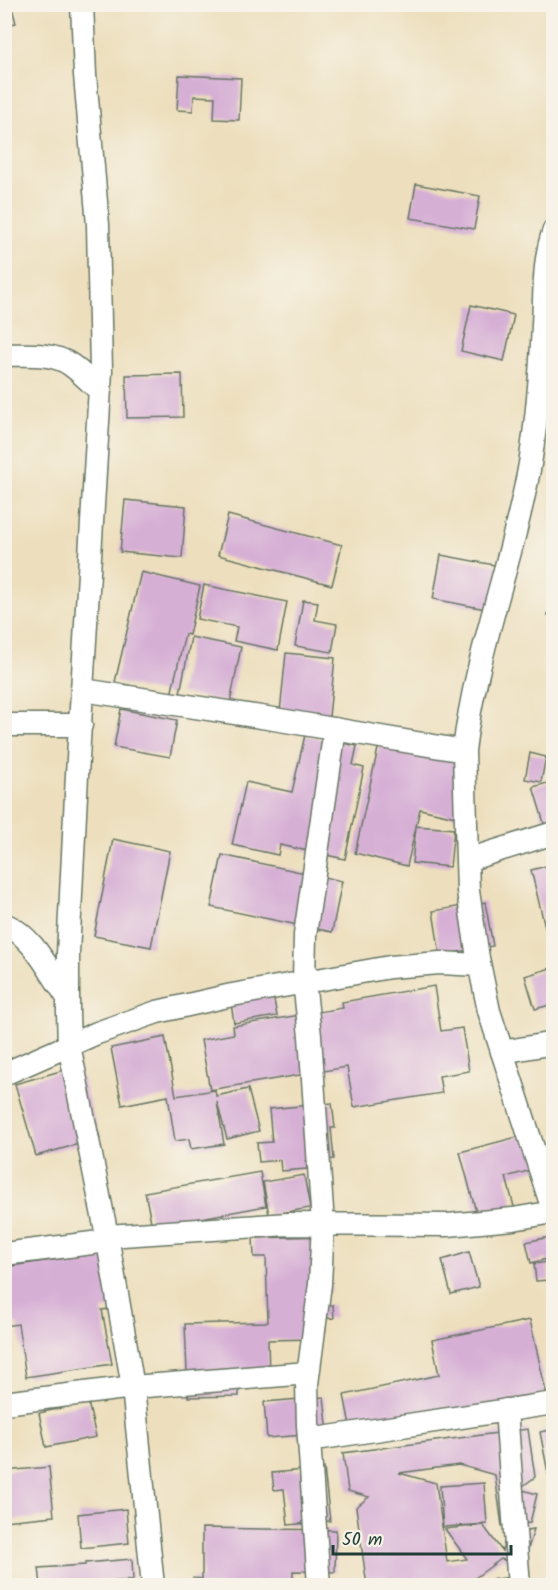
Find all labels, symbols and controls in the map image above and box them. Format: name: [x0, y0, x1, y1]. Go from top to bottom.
scale bar: [333, 1518, 512, 1556]
text: 50 m: [342, 1526, 382, 1555]

